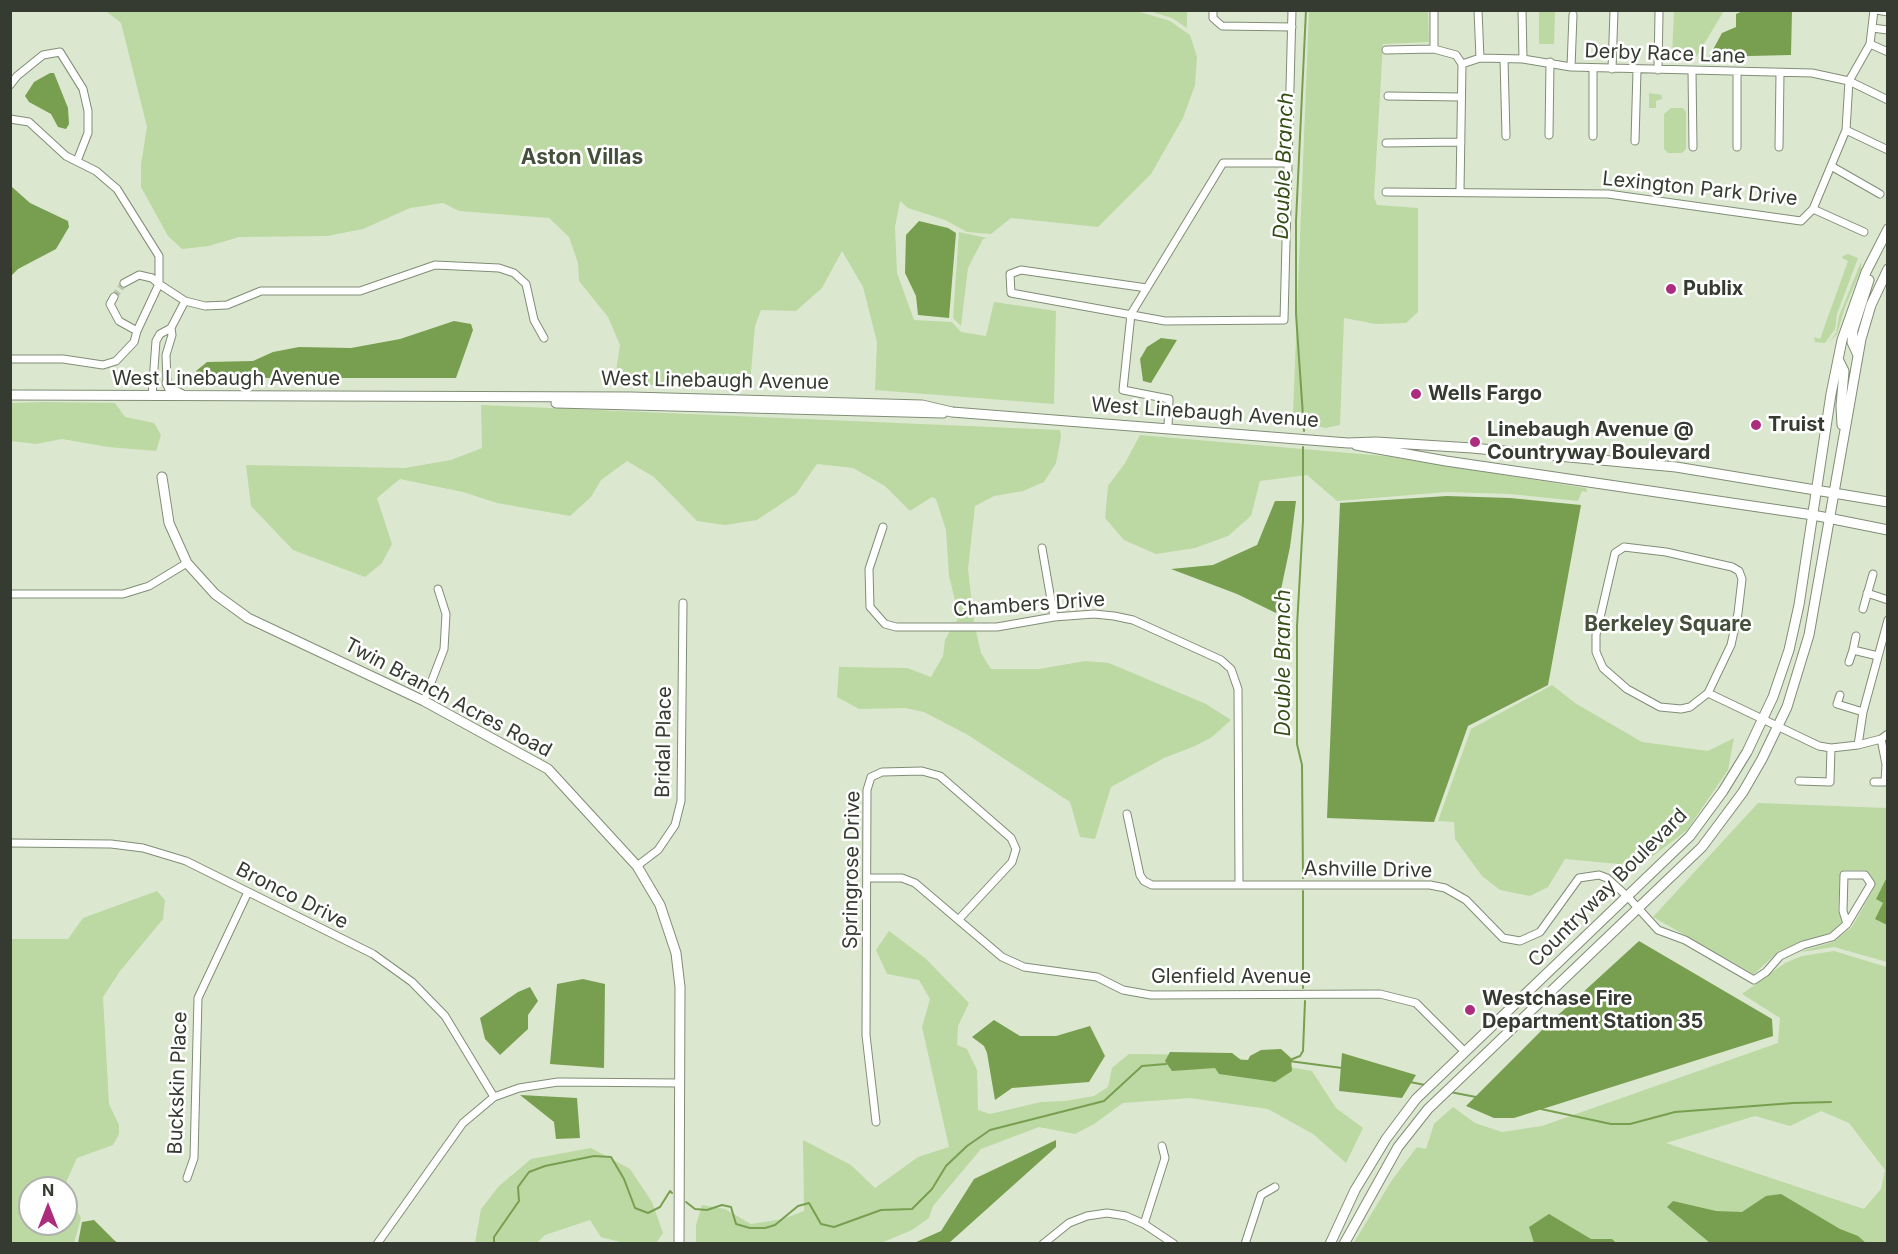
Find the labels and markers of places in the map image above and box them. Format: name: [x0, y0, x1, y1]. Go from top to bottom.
place label: Publix: [1683, 277, 1743, 301]
marker: Publix: [1664, 282, 1678, 296]
place label: Wells Fargo: [1428, 382, 1542, 406]
marker: Wells Fargo: [1409, 387, 1423, 401]
place label: Truist: [1768, 413, 1825, 437]
place label: Linebaugh Avenue @ Countryway Boulevard: [1487, 418, 1710, 465]
marker: Truist: [1749, 418, 1763, 432]
marker: Linebaugh Avenue @ Countryway Boulevard: [1468, 435, 1482, 449]
place label: Westchase Fire Department Station 35: [1482, 987, 1703, 1034]
marker: Westchase Fire Department Station 35: [1463, 1003, 1477, 1017]

